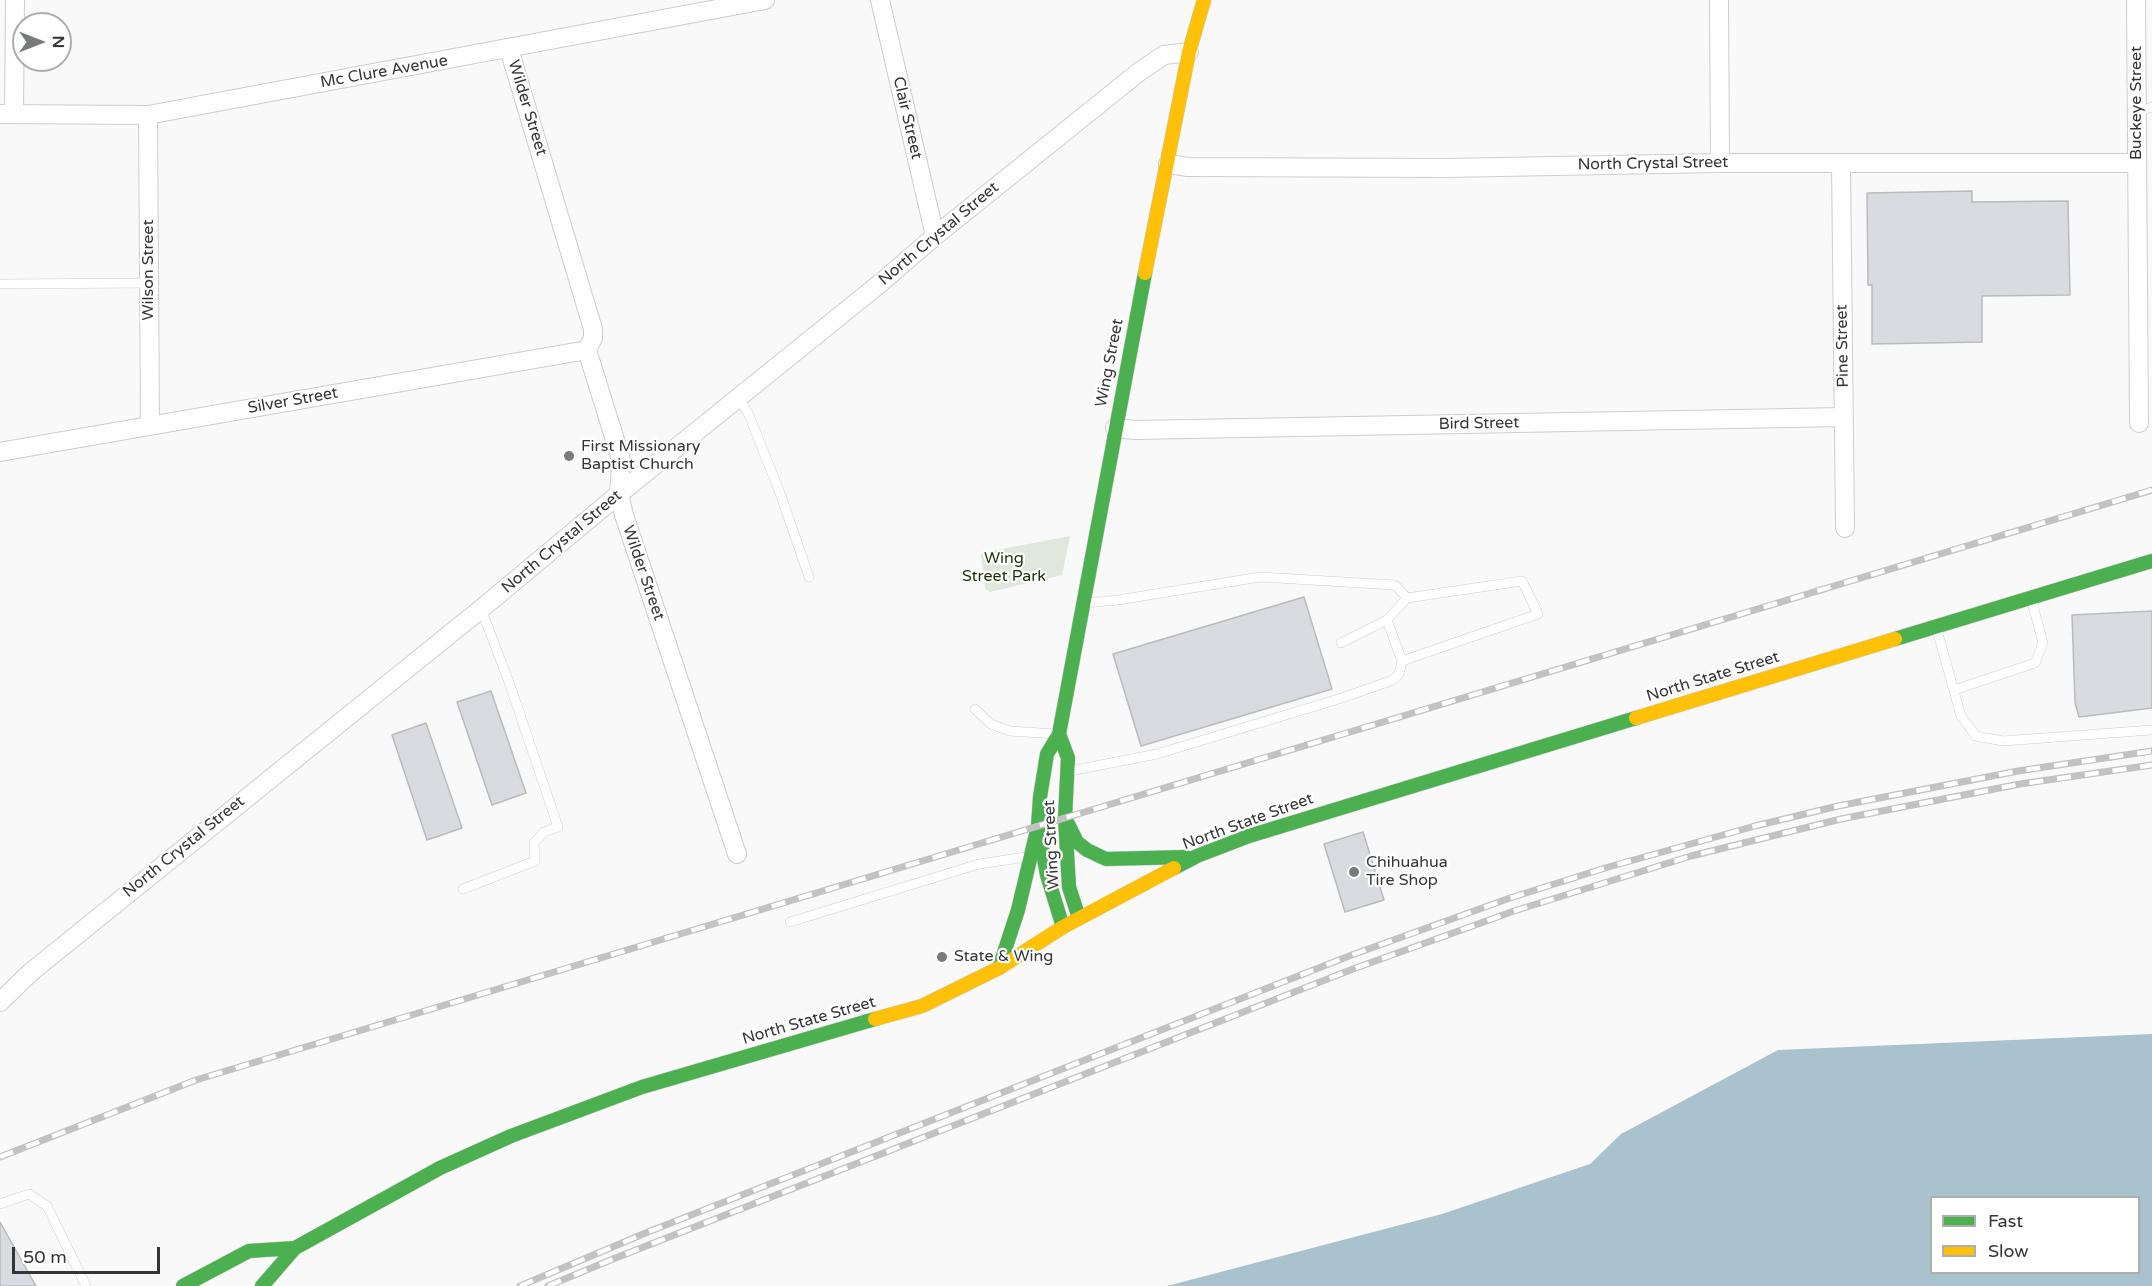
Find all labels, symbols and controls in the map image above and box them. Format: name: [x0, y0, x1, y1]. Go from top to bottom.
north arrow: [12, 12, 72, 72]
text: N: [48, 36, 68, 48]
street label: Buckeye Street: [2127, 46, 2147, 160]
street label: Mc Clure Avenue: [319, 51, 449, 93]
street label: Wilder Street: [503, 58, 551, 158]
street label: Clair Street: [888, 75, 926, 161]
street label: North Crystal Street: [1577, 153, 1729, 175]
street label: North Crystal Street: [875, 178, 1003, 290]
street label: Wilson Street: [139, 219, 159, 321]
street label: Pine Street: [1833, 304, 1853, 388]
street label: Wing Street: [1092, 317, 1128, 409]
street label: Silver Street: [246, 384, 340, 418]
street label: Bird Street: [1438, 414, 1520, 434]
place label: First Missionary Baptist Church: [581, 437, 700, 475]
marker: First Missionary Baptist Church: [562, 449, 576, 463]
street label: North Crystal Street: [498, 486, 626, 598]
street label: Wilder Street: [618, 523, 668, 623]
park label: Wing Street Park: [962, 549, 1046, 587]
street label: North State Street: [1644, 648, 1782, 706]
street label: North State Street: [1180, 789, 1316, 855]
street label: North Crystal Street: [119, 792, 249, 902]
street label: Wing Street: [1040, 800, 1064, 890]
place label: Chihuahua Tire Shop: [1366, 853, 1448, 891]
marker: Chihuahua Tire Shop: [1347, 865, 1361, 879]
place label: State & Wing: [954, 947, 1053, 967]
marker: State & Wing: [935, 950, 949, 964]
street label: North State Street: [740, 993, 878, 1049]
legend: [1930, 1196, 2140, 1274]
text: Fast: [1988, 1210, 2023, 1232]
scale bar: [15, 1235, 164, 1273]
text: Slow: [1988, 1240, 2029, 1262]
text: 50 m: [23, 1246, 67, 1268]

